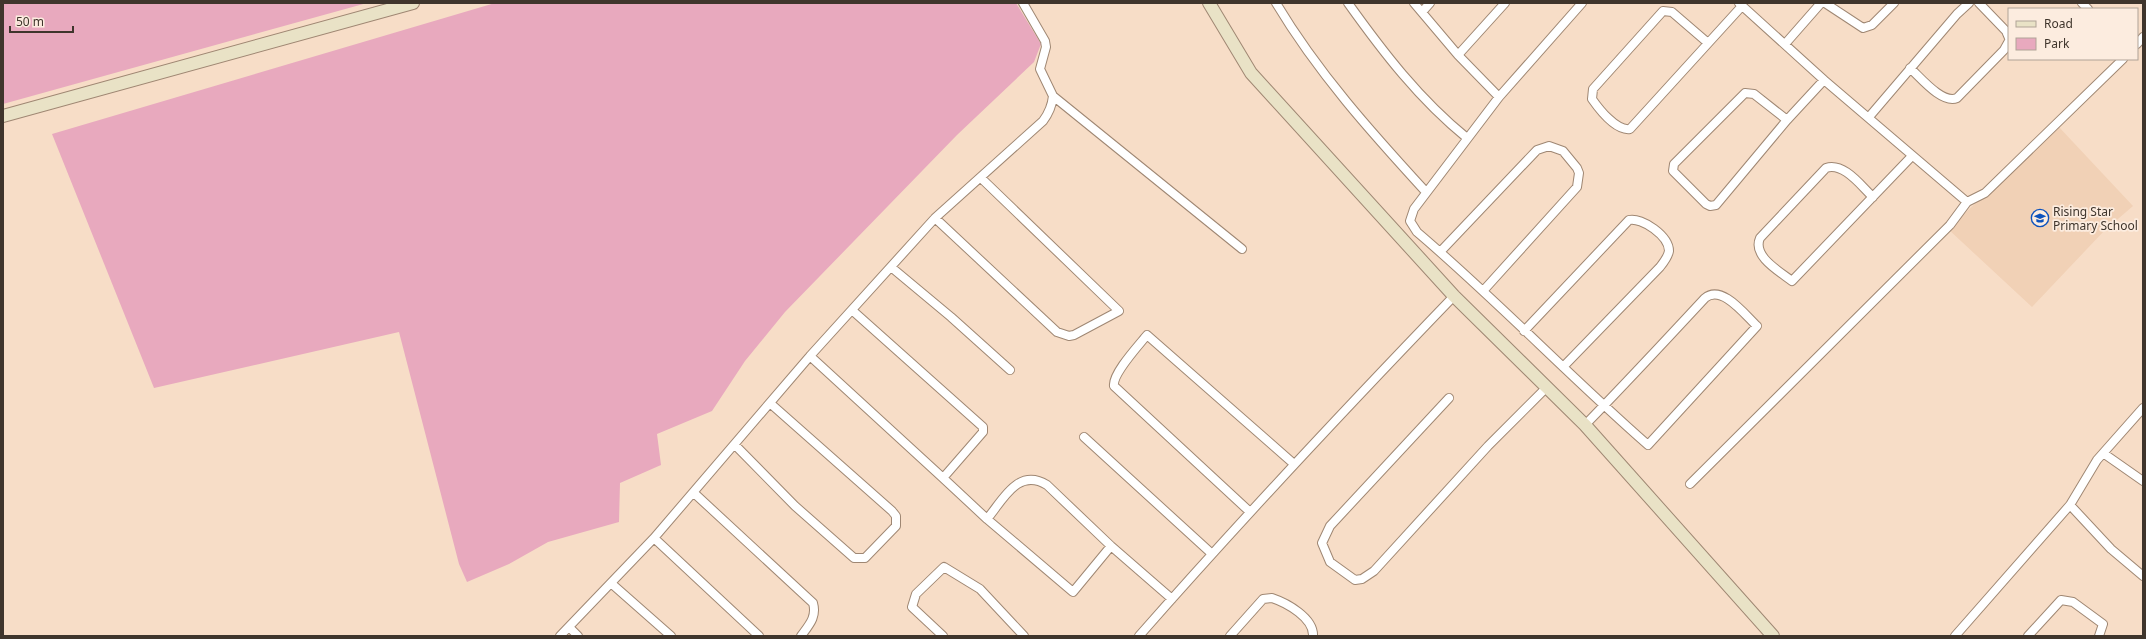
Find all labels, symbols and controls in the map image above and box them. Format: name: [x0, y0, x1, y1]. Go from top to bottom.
scale bar: [10, 8, 73, 34]
legend: [2008, 8, 2138, 60]
text: 50 m: [16, 13, 44, 30]
text: Road: [2044, 15, 2073, 32]
text: Park: [2044, 35, 2070, 52]
place label: Rising Star Primary School: [2053, 203, 2138, 234]
school or university icon: Rising Star Primary School: [2030, 208, 2050, 228]

